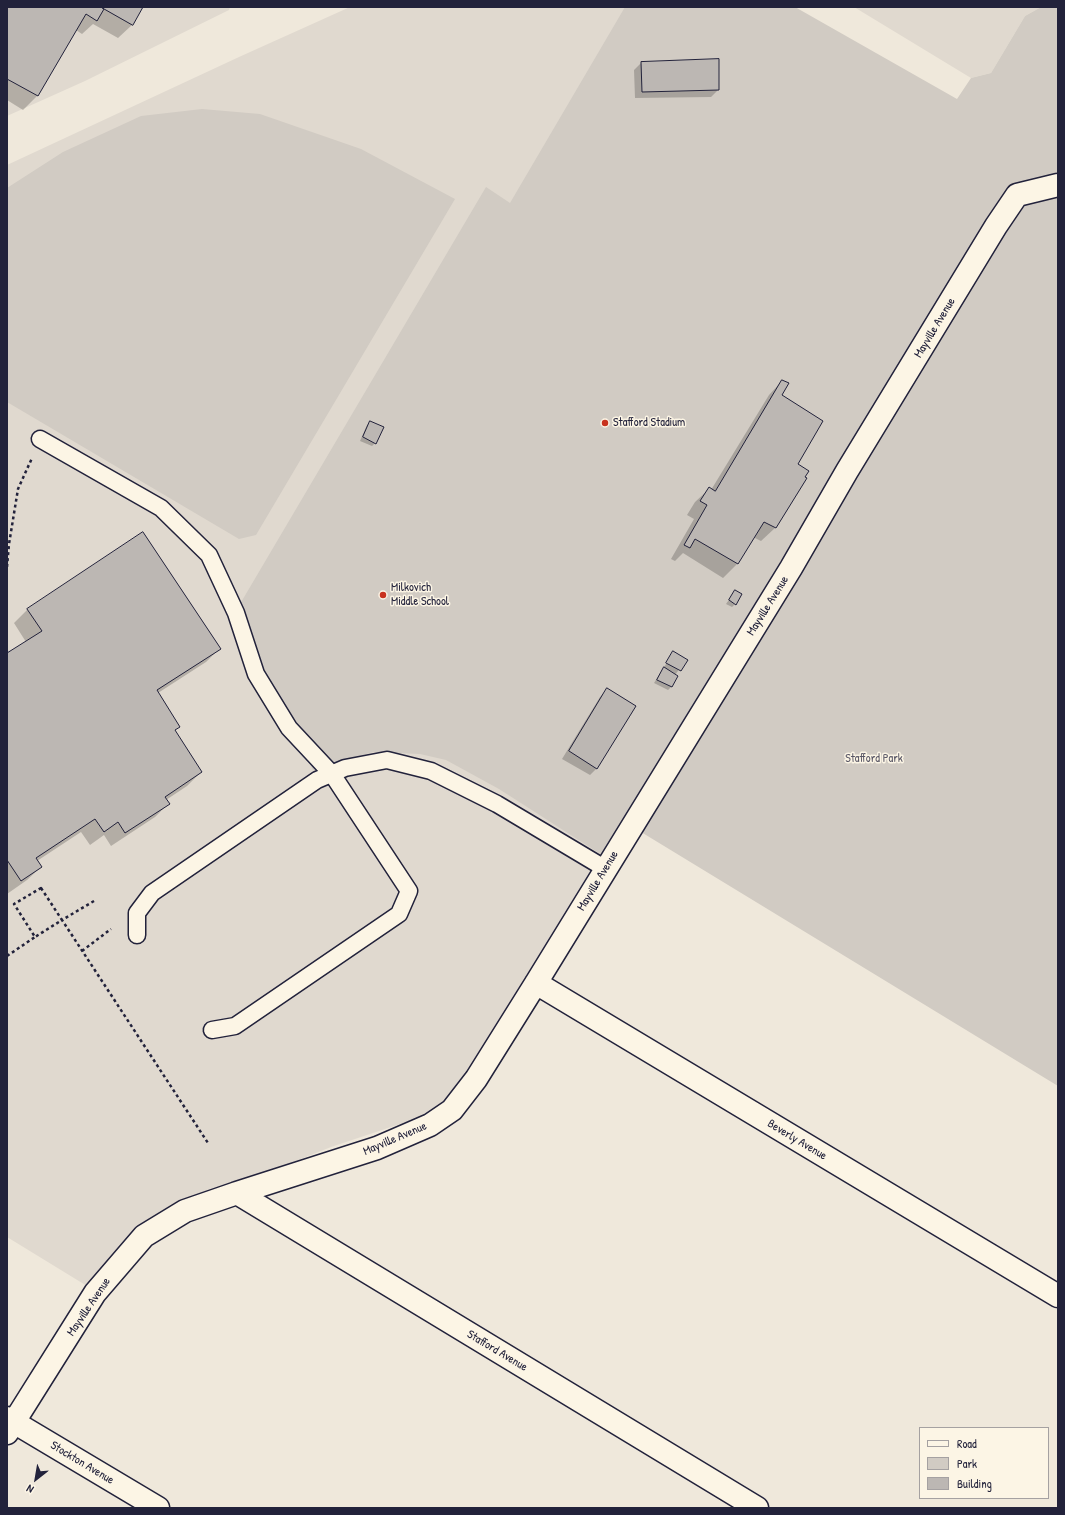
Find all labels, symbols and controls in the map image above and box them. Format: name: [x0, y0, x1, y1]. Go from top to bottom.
street label: Mayville Avenue: [911, 295, 959, 361]
place label: Stafford Stadium: [613, 416, 685, 430]
marker: Stafford Stadium: [600, 418, 610, 428]
street label: Mayville Avenue: [744, 574, 792, 638]
place label: Milkovich Middle School: [391, 581, 449, 609]
marker: Milkovich Middle School: [378, 590, 388, 600]
park label: Stafford Park: [845, 752, 903, 766]
street label: Mayville Avenue: [574, 848, 622, 914]
street label: Beverly Avenue: [765, 1117, 829, 1163]
street label: Mayville Avenue: [361, 1119, 429, 1159]
street label: Mayville Avenue: [64, 1275, 114, 1339]
street label: Stafford Avenue: [464, 1327, 530, 1375]
legend: [919, 1427, 1049, 1499]
text: Road: [957, 1435, 977, 1452]
street label: Stockton Avenue: [48, 1438, 116, 1488]
text: Park: [957, 1455, 977, 1472]
north arrow: [16, 1459, 56, 1499]
text: Building: [957, 1475, 992, 1492]
text: N: [24, 1482, 36, 1497]

